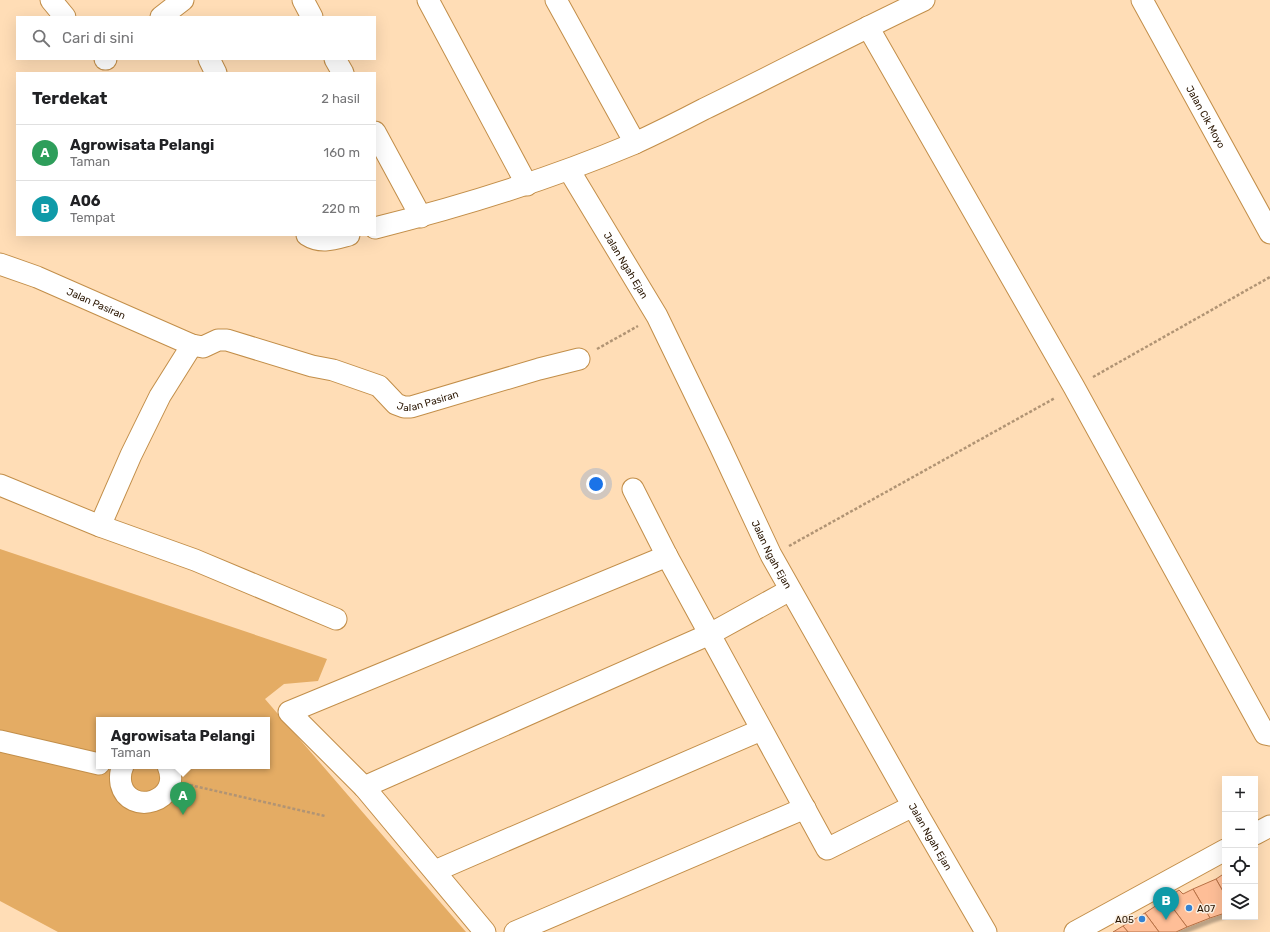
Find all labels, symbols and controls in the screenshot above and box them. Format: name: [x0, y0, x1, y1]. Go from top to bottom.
search box: [16, 16, 376, 60]
icon: search: [30, 27, 52, 49]
text: Cari di sini: [62, 29, 134, 47]
street label: Jalan Cik Moyo: [1183, 84, 1227, 151]
text: Terdekat: [32, 88, 107, 108]
text: 2 hasil: [321, 91, 360, 106]
text: Agrowisata Pelangi: [70, 136, 214, 154]
text: A: [40, 145, 50, 160]
text: 160 m: [324, 145, 360, 160]
text: Taman: [70, 154, 110, 169]
text: A06: [70, 192, 101, 210]
text: B: [40, 201, 50, 216]
text: 220 m: [322, 201, 360, 216]
text: Tempat: [70, 210, 115, 225]
street label: Jalan Ngah Ejan: [601, 230, 650, 301]
street label: Jalan Pasiran: [65, 286, 127, 322]
street label: Jalan Pasiran: [395, 388, 460, 414]
your location: [586, 474, 606, 494]
street label: Jalan Ngah Ejan: [749, 518, 794, 591]
popup: [96, 717, 270, 769]
text: Agrowisata Pelangi: [111, 727, 255, 745]
text: Taman: [111, 745, 151, 760]
map controls: [1222, 776, 1258, 920]
button: +: [1222, 776, 1258, 812]
pin: A: [170, 782, 196, 815]
street label: Jalan Ngah Ejan: [906, 801, 954, 873]
button: −: [1222, 812, 1258, 848]
button: locate: [1222, 848, 1258, 884]
button: layers: [1222, 884, 1258, 920]
pin: B: [1153, 887, 1179, 920]
marker: A07: [1184, 903, 1194, 913]
place label: A07: [1197, 903, 1215, 915]
place label: A05: [1115, 914, 1134, 926]
marker: A05: [1137, 914, 1147, 924]

